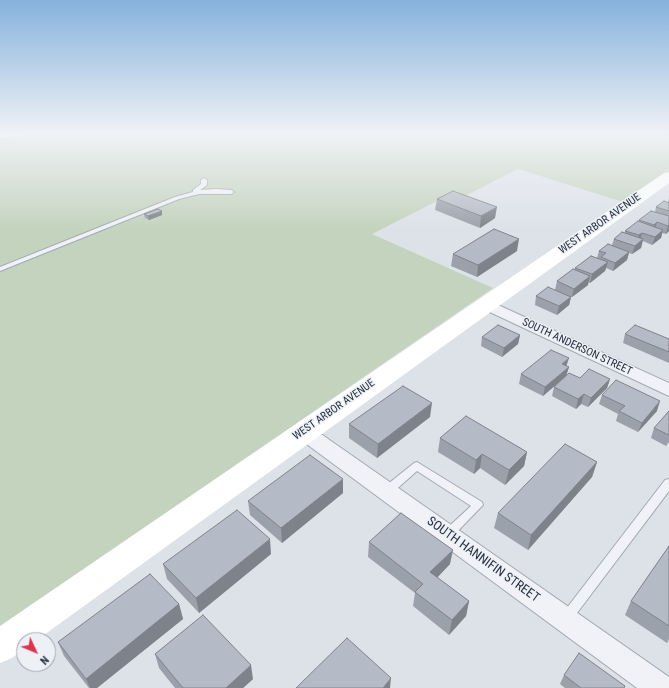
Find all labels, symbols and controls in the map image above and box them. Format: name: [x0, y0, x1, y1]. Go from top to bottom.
street label: WEST ARBOR AVENUE: [557, 191, 643, 257]
street label: SOUTH ANDERSON STREET: [520, 316, 634, 378]
street label: WEST ARBOR AVENUE: [291, 377, 377, 443]
street label: SOUTH HANNIFIN STREET: [424, 514, 542, 606]
north arrow: [16, 632, 56, 672]
text: N: [37, 653, 51, 667]

